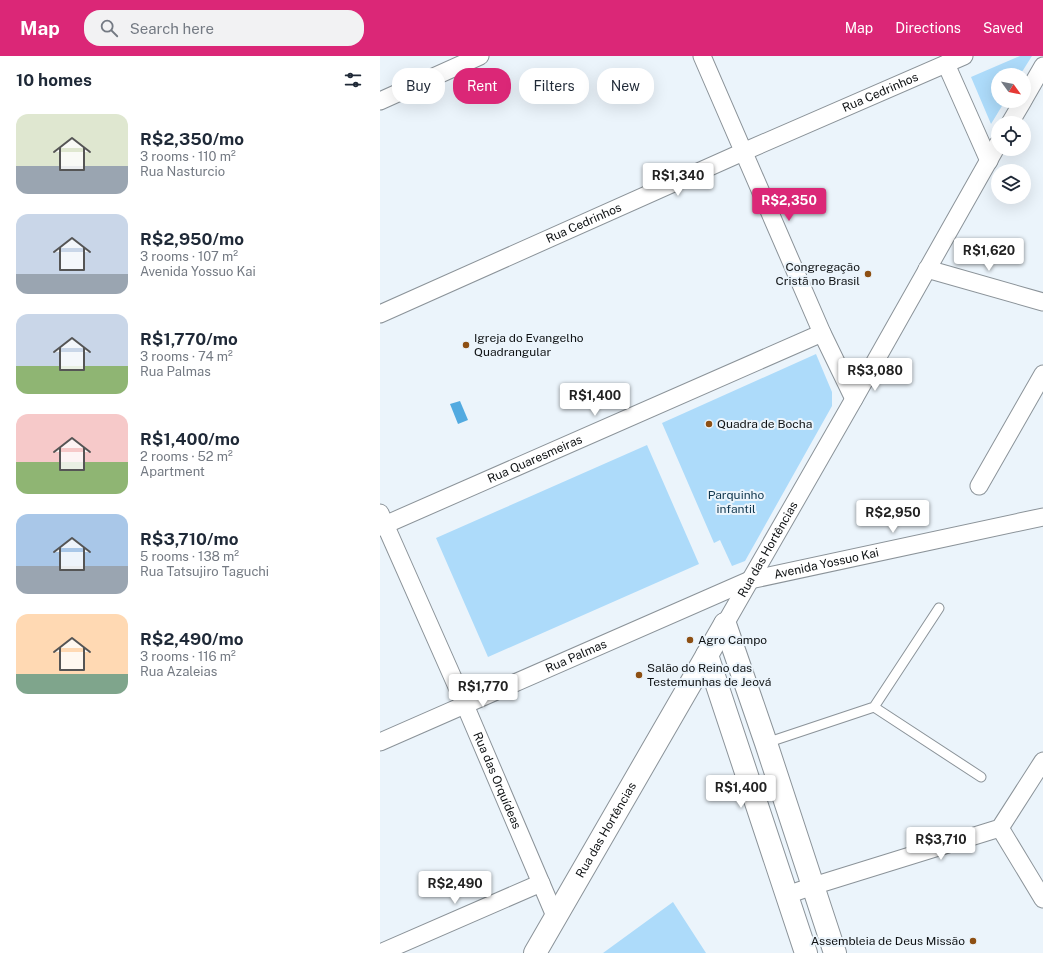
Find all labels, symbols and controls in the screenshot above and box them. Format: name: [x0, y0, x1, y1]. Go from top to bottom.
search box: [84, 10, 364, 46]
text: Map: [20, 17, 60, 39]
icon: search: [98, 17, 120, 39]
text: Search here: [130, 20, 214, 37]
text: Map: [845, 20, 873, 36]
text: Directions: [895, 20, 961, 36]
text: Saved: [983, 20, 1023, 36]
chip: Buy: [392, 68, 445, 104]
chip: Rent: [453, 68, 511, 104]
chip: Filters: [519, 68, 589, 104]
chip: New: [597, 68, 654, 104]
north arrow: [991, 68, 1031, 108]
map controls: [991, 68, 1031, 204]
icon: filters: [342, 69, 364, 91]
text: 10 homes: [16, 70, 92, 90]
street label: Rua Cedrinhos: [840, 70, 920, 115]
button: locate: [991, 116, 1031, 156]
text: R$2,350/mo: [140, 129, 244, 149]
icon: home: [48, 130, 96, 178]
text: 3 rooms · 110 m²: [140, 149, 236, 164]
pin: R$1,340: [641, 163, 715, 197]
text: Rua Nasturcio: [140, 164, 225, 179]
button: layers: [991, 164, 1031, 204]
text: R$1,340: [652, 168, 704, 183]
pin: R$2,350: [752, 188, 826, 222]
text: R$2,350: [761, 193, 817, 208]
street label: Rua Cedrinhos: [544, 200, 624, 246]
text: R$2,950/mo: [140, 229, 244, 249]
icon: home: [48, 230, 96, 278]
pin: R$1,620: [952, 238, 1026, 272]
text: R$1,620: [963, 243, 1015, 258]
text: 3 rooms · 107 m²: [140, 249, 238, 264]
place label: Congregação Cristã no Brasil: [776, 260, 860, 288]
text: Avenida Yossuo Kai: [140, 264, 256, 279]
marker: Congregação Cristã no Brasil: [863, 269, 873, 279]
text: R$1,770/mo: [140, 329, 238, 349]
icon: home: [48, 330, 96, 378]
place label: Igreja do Evangelho Quadrangular: [474, 331, 584, 359]
marker: Igreja do Evangelho Quadrangular: [461, 340, 471, 350]
text: 3 rooms · 74 m²: [140, 349, 233, 364]
pin: R$3,080: [838, 358, 912, 392]
text: R$3,080: [847, 363, 903, 378]
text: Rua Palmas: [140, 364, 211, 379]
pin: R$1,400: [558, 383, 632, 417]
text: R$1,400: [569, 388, 621, 403]
place label: Quadra de Bocha: [717, 417, 812, 431]
marker: Quadra de Bocha: [704, 419, 714, 429]
text: R$1,400/mo: [140, 429, 240, 449]
icon: home: [48, 430, 96, 478]
street label: Rua Quaresmeiras: [485, 432, 584, 486]
text: 2 rooms · 52 m²: [140, 449, 233, 464]
text: Apartment: [140, 464, 205, 479]
park label: Parquinho infantil: [708, 488, 765, 516]
street label: Rua das Hortências: [735, 499, 801, 600]
pin: R$2,950: [856, 500, 930, 534]
text: R$2,950: [865, 505, 921, 520]
text: R$3,710/mo: [140, 529, 239, 549]
icon: home: [48, 530, 96, 578]
street label: Avenida Yossuo Kai: [773, 545, 880, 582]
text: 5 rooms · 138 m²: [140, 549, 239, 564]
text: Rua Tatsujiro Taguchi: [140, 564, 269, 579]
text: R$2,490/mo: [140, 629, 244, 649]
icon: home: [48, 630, 96, 678]
place label: Agro Campo: [698, 633, 767, 647]
marker: Agro Campo: [685, 635, 695, 645]
street label: Rua Palmas: [543, 637, 609, 676]
text: 3 rooms · 116 m²: [140, 649, 236, 664]
place label: Salão do Reino das Testemunhas de Jeová: [647, 661, 771, 689]
text: Rua Azaleias: [140, 664, 217, 679]
marker: Salão do Reino das Testemunhas de Jeová: [634, 670, 644, 680]
pin: R$1,770: [446, 674, 520, 708]
text: R$1,770: [458, 679, 508, 694]
street label: Rua das Orquídeas: [470, 730, 524, 831]
pin: R$1,400: [704, 775, 778, 809]
street label: Rua das Hortências: [573, 780, 639, 880]
text: R$1,400: [715, 780, 767, 795]
pin: R$3,710: [904, 827, 978, 861]
text: R$3,710: [915, 832, 967, 847]
pin: R$2,490: [418, 871, 492, 905]
text: R$2,490: [427, 876, 483, 891]
place label: Assembleia de Deus Missão: [811, 934, 965, 948]
marker: Assembleia de Deus Missão: [968, 936, 978, 946]

